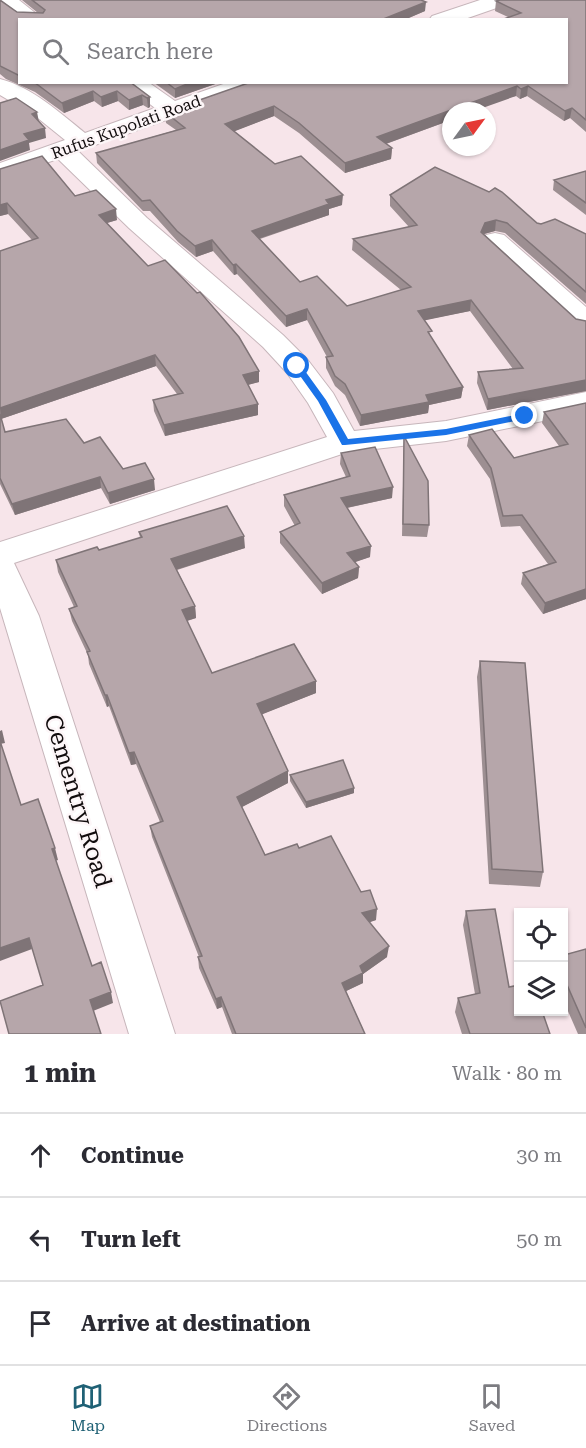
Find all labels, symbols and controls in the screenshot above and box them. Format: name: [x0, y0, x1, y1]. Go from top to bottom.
search box: [18, 18, 568, 84]
icon: search: [39, 35, 72, 68]
text: Search here: [87, 39, 213, 64]
street label: Rufus Kupolati Road: [49, 91, 203, 163]
north arrow: [442, 102, 496, 156]
route start: [283, 352, 309, 378]
route end: [511, 402, 537, 428]
street label: Cementry Road: [38, 711, 118, 891]
map controls: [514, 908, 568, 1016]
button: locate: [514, 908, 568, 962]
button: layers: [514, 962, 568, 1016]
text: 1 min: [24, 1058, 96, 1088]
text: Walk · 80 m: [452, 1061, 562, 1085]
icon: ahead: [24, 1139, 57, 1172]
text: Continue: [81, 1143, 184, 1168]
text: 30 m: [516, 1143, 562, 1167]
icon: left: [24, 1223, 57, 1256]
text: Turn left: [81, 1227, 181, 1252]
text: 50 m: [516, 1227, 562, 1251]
icon: arrive: [24, 1307, 57, 1340]
text: Arrive at destination: [81, 1311, 310, 1336]
tab: Map: [71, 1380, 105, 1435]
tab: Directions: [247, 1380, 327, 1435]
tab: Saved: [469, 1380, 515, 1435]

